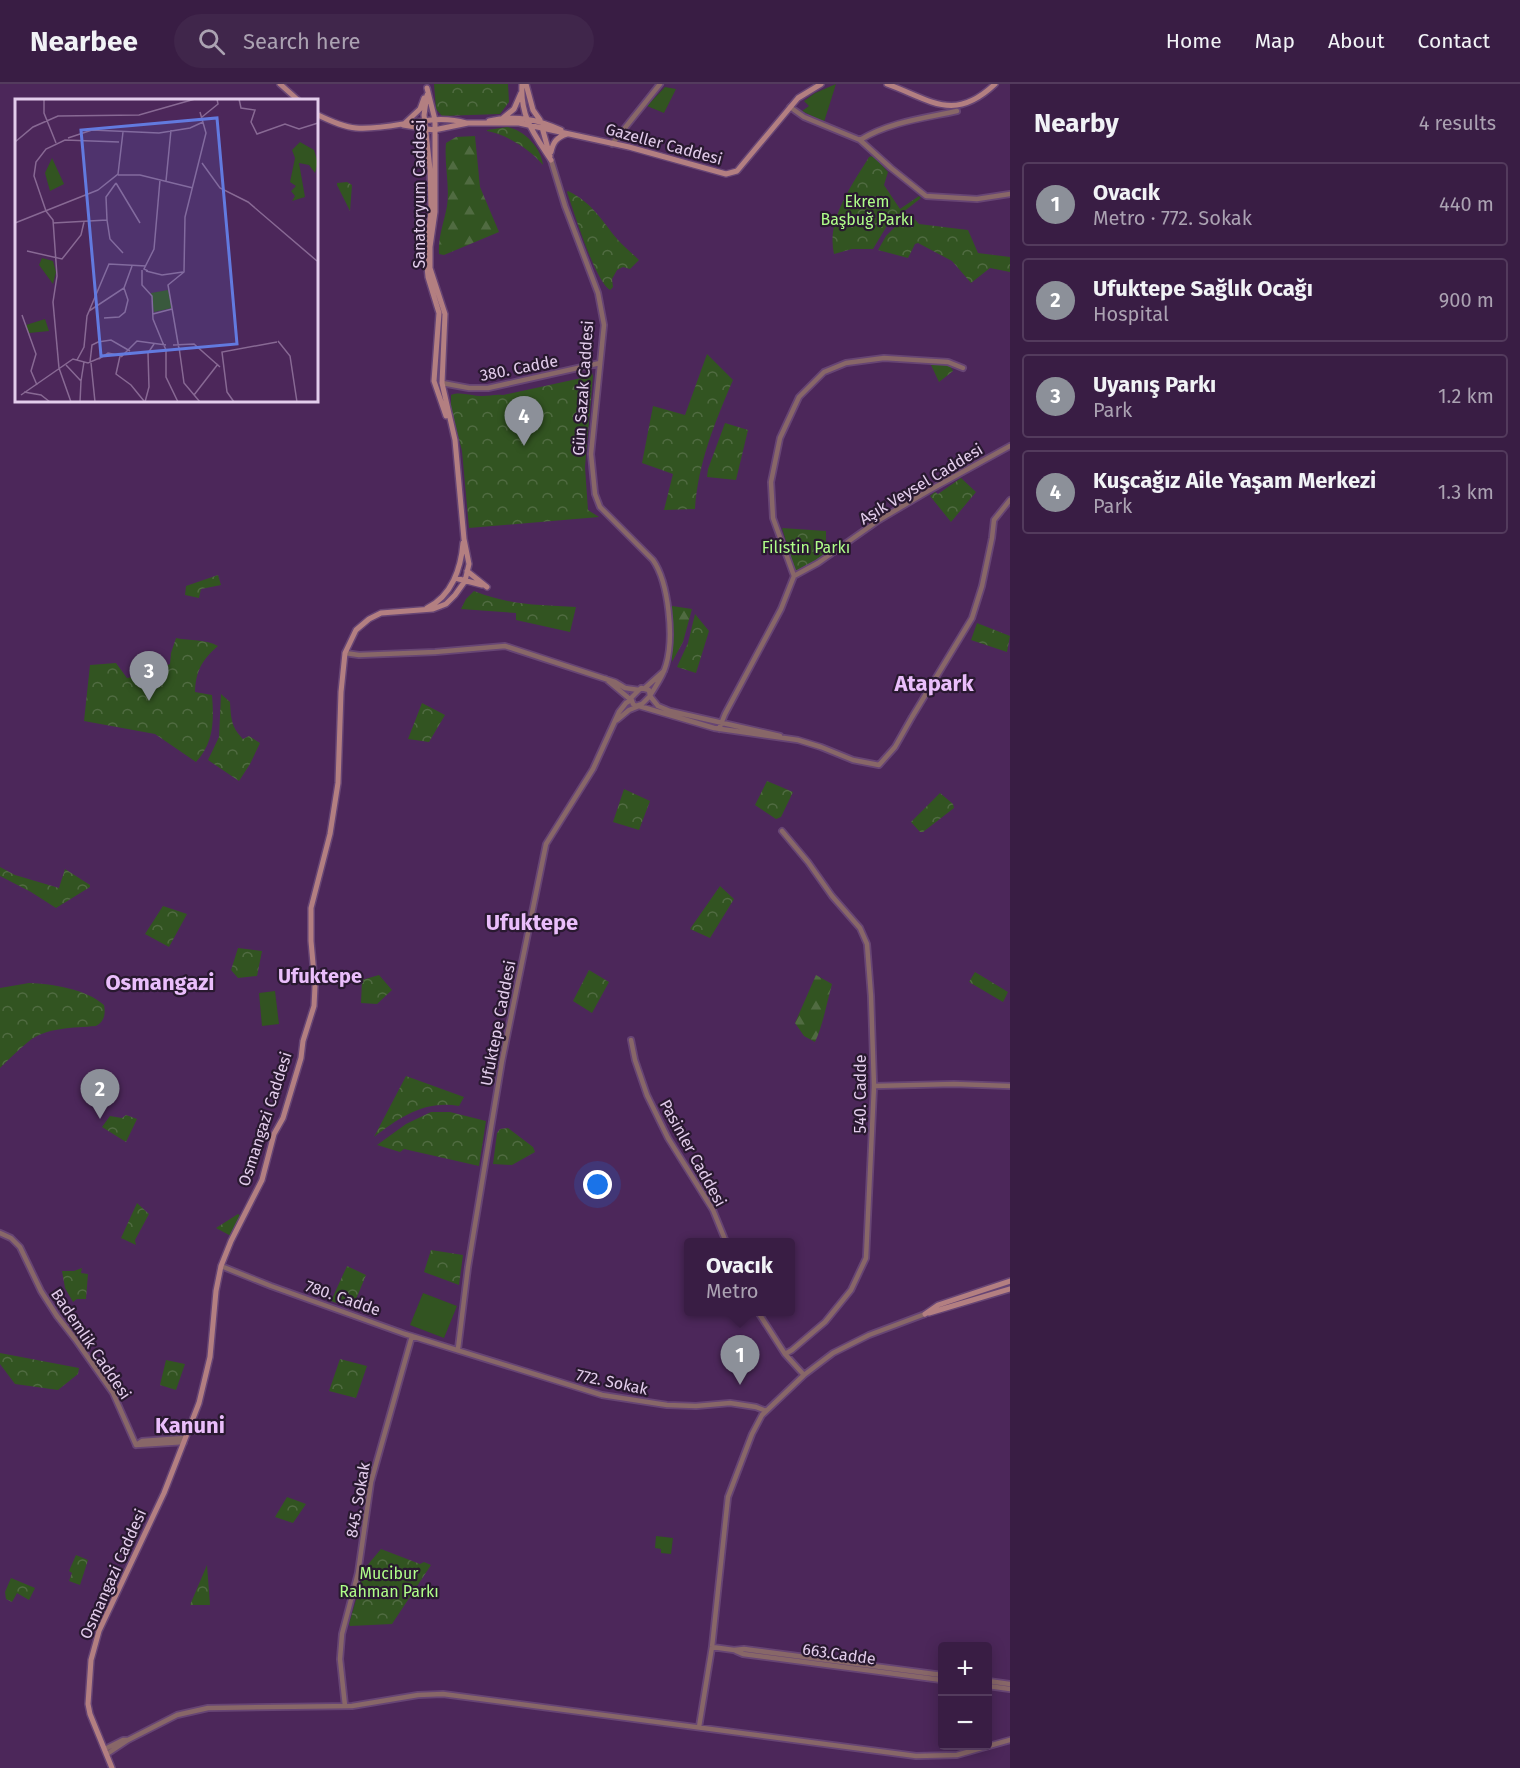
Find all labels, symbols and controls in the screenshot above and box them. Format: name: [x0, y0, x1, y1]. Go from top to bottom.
search box: [174, 14, 594, 68]
text: Nearbee: [30, 25, 138, 58]
icon: search: [195, 25, 228, 58]
text: Search here: [243, 28, 360, 55]
text: Home: [1166, 28, 1222, 54]
text: Map: [1255, 28, 1295, 54]
text: About: [1328, 28, 1385, 54]
text: Contact: [1418, 28, 1490, 54]
inset map: [15, 99, 318, 402]
text: Nearby: [1034, 108, 1119, 139]
text: 4 results: [1419, 111, 1496, 135]
street label: Sanatoryum Caddesi: [410, 119, 429, 269]
street label: Gazeller Caddesi: [603, 119, 725, 169]
text: Ovacık: [1093, 179, 1160, 206]
park label: Ekrem Başbuğ Parkı: [820, 192, 914, 230]
text: 1: [1051, 192, 1060, 216]
text: 440 m: [1439, 192, 1494, 216]
text: Metro · 772. Sokak: [1093, 206, 1252, 230]
text: Ufuktepe Sağlık Ocağı: [1093, 275, 1313, 302]
text: 2: [1050, 288, 1061, 312]
text: 900 m: [1439, 288, 1494, 312]
text: Hospital: [1093, 302, 1169, 326]
street label: Gün Sazak Caddesi: [569, 320, 597, 456]
street label: 380. Cadde: [478, 351, 560, 385]
text: Uyanış Parkı: [1093, 371, 1216, 398]
text: 3: [1050, 384, 1061, 408]
text: 1.2 km: [1438, 384, 1494, 408]
pin: 4: [504, 396, 544, 446]
text: Park: [1093, 398, 1132, 422]
street label: Aşık Veysel Caddesi: [856, 440, 987, 529]
text: Kuşcağız Aile Yaşam Merkezi: [1093, 467, 1376, 494]
text: 4: [1050, 480, 1061, 504]
text: 1.3 km: [1438, 480, 1494, 504]
text: Park: [1093, 494, 1132, 518]
park label: Filistin Parkı: [762, 538, 850, 557]
pin: 3: [130, 652, 168, 701]
district label: Atapark: [893, 670, 974, 697]
district label: Ufuktepe: [486, 909, 578, 936]
street label: Ufuktepe Caddesi: [477, 959, 519, 1087]
district label: Ufuktepe: [278, 964, 362, 988]
district label: Osmangazi: [105, 969, 215, 996]
street label: Osmangazi Caddesi: [234, 1049, 296, 1189]
street label: 540. Cadde: [851, 1055, 870, 1133]
pin: 2: [80, 1070, 120, 1119]
street label: Pasinler Caddesi: [656, 1096, 730, 1210]
your location: [583, 1170, 612, 1199]
popup: [684, 1238, 795, 1316]
text: Ovacık: [706, 1252, 773, 1279]
street label: 780. Cadde: [303, 1276, 383, 1320]
text: Metro: [706, 1279, 759, 1303]
street label: Bademlik Caddesi: [47, 1285, 135, 1403]
pin: 1: [720, 1336, 760, 1385]
street label: 772. Sokak: [574, 1365, 650, 1399]
district label: Kanuni: [155, 1412, 225, 1439]
street label: 845. Sokak: [342, 1460, 374, 1539]
street label: Osmangazi Caddesi: [76, 1506, 150, 1642]
park label: Mucibur Rahman Parkı: [339, 1564, 439, 1601]
street label: 663.Cadde: [801, 1639, 877, 1669]
map controls: [938, 1642, 992, 1750]
button: +: [938, 1642, 992, 1696]
button: −: [938, 1696, 992, 1750]

